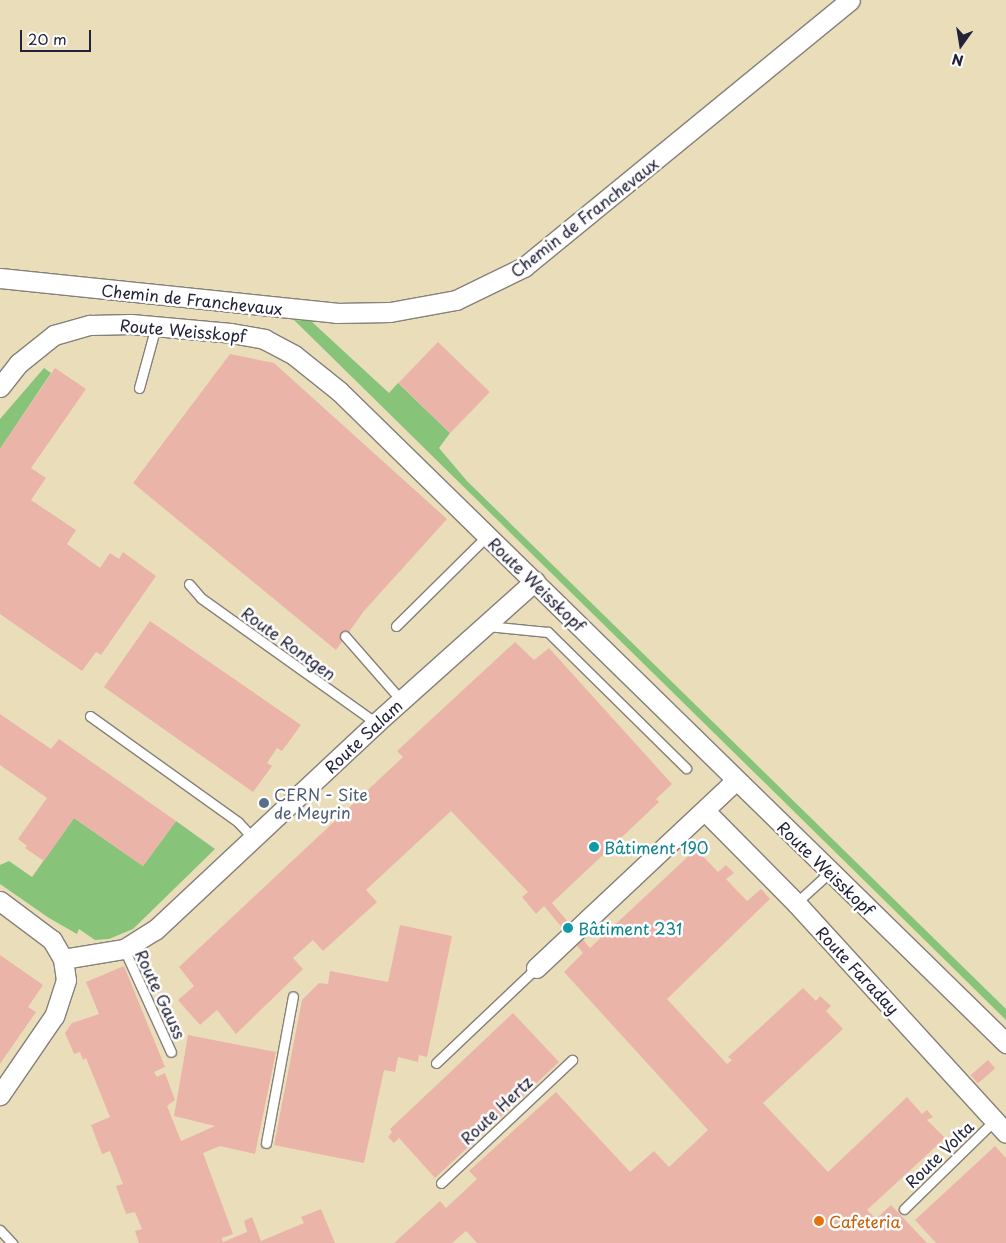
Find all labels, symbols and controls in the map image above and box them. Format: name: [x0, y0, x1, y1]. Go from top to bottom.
scale bar: [22, 20, 94, 52]
north arrow: [936, 20, 986, 70]
text: 20 m: [28, 27, 67, 50]
text: N: [950, 49, 965, 72]
street label: Chemin de Franchevaux: [506, 153, 662, 281]
street label: Chemin de Franchevaux: [100, 280, 284, 318]
street label: Route Weisskopf: [119, 315, 247, 345]
street label: Route Weisskopf: [485, 533, 589, 635]
street label: Route Rontgen: [238, 602, 340, 684]
street label: Route Salam: [320, 695, 406, 777]
place label: CERN - Site de Meyrin: [274, 784, 369, 822]
marker: CERN - Site de Meyrin: [258, 797, 270, 809]
street label: Route Weisskopf: [774, 817, 878, 919]
place label: Bâtiment 190: [604, 837, 708, 857]
marker: Bâtiment 190: [588, 841, 600, 853]
place label: Bâtiment 231: [578, 918, 682, 938]
marker: Bâtiment 231: [562, 922, 574, 934]
street label: Route Faraday: [812, 922, 904, 1018]
street label: Route Gauss: [132, 946, 190, 1042]
street label: Route Hertz: [456, 1072, 536, 1148]
street label: Route Volta: [901, 1116, 977, 1192]
place label: Cafeteria: [829, 1211, 901, 1231]
marker: Cafeteria: [813, 1215, 825, 1227]

